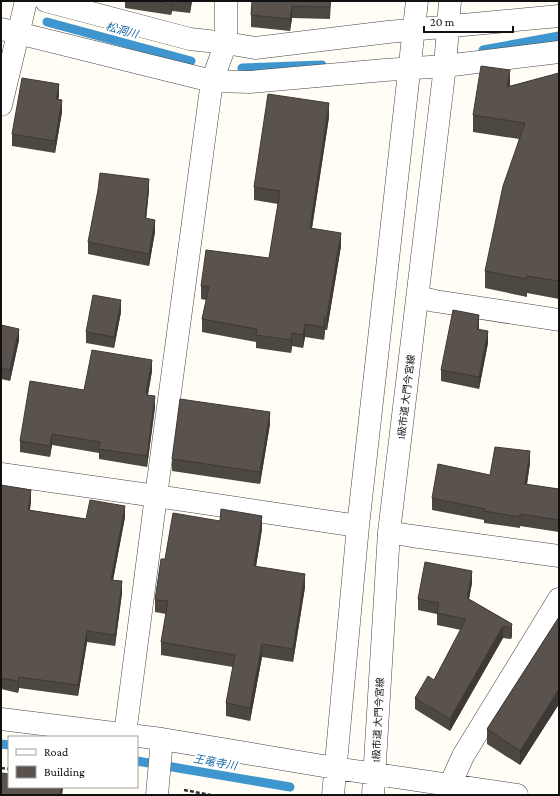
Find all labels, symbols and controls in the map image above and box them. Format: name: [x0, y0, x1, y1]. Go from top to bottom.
scale bar: [424, 8, 513, 34]
text: 20 m: [430, 15, 455, 29]
water label: 松洞川: [105, 20, 140, 40]
street label: 1級市道 大門今宮線: [395, 354, 417, 440]
street label: 1級市道 大門今宮線: [370, 677, 386, 763]
legend: [8, 736, 138, 788]
text: Road: [44, 745, 69, 759]
water label: 王竜寺川: [192, 752, 239, 772]
text: Building: [44, 765, 85, 779]

